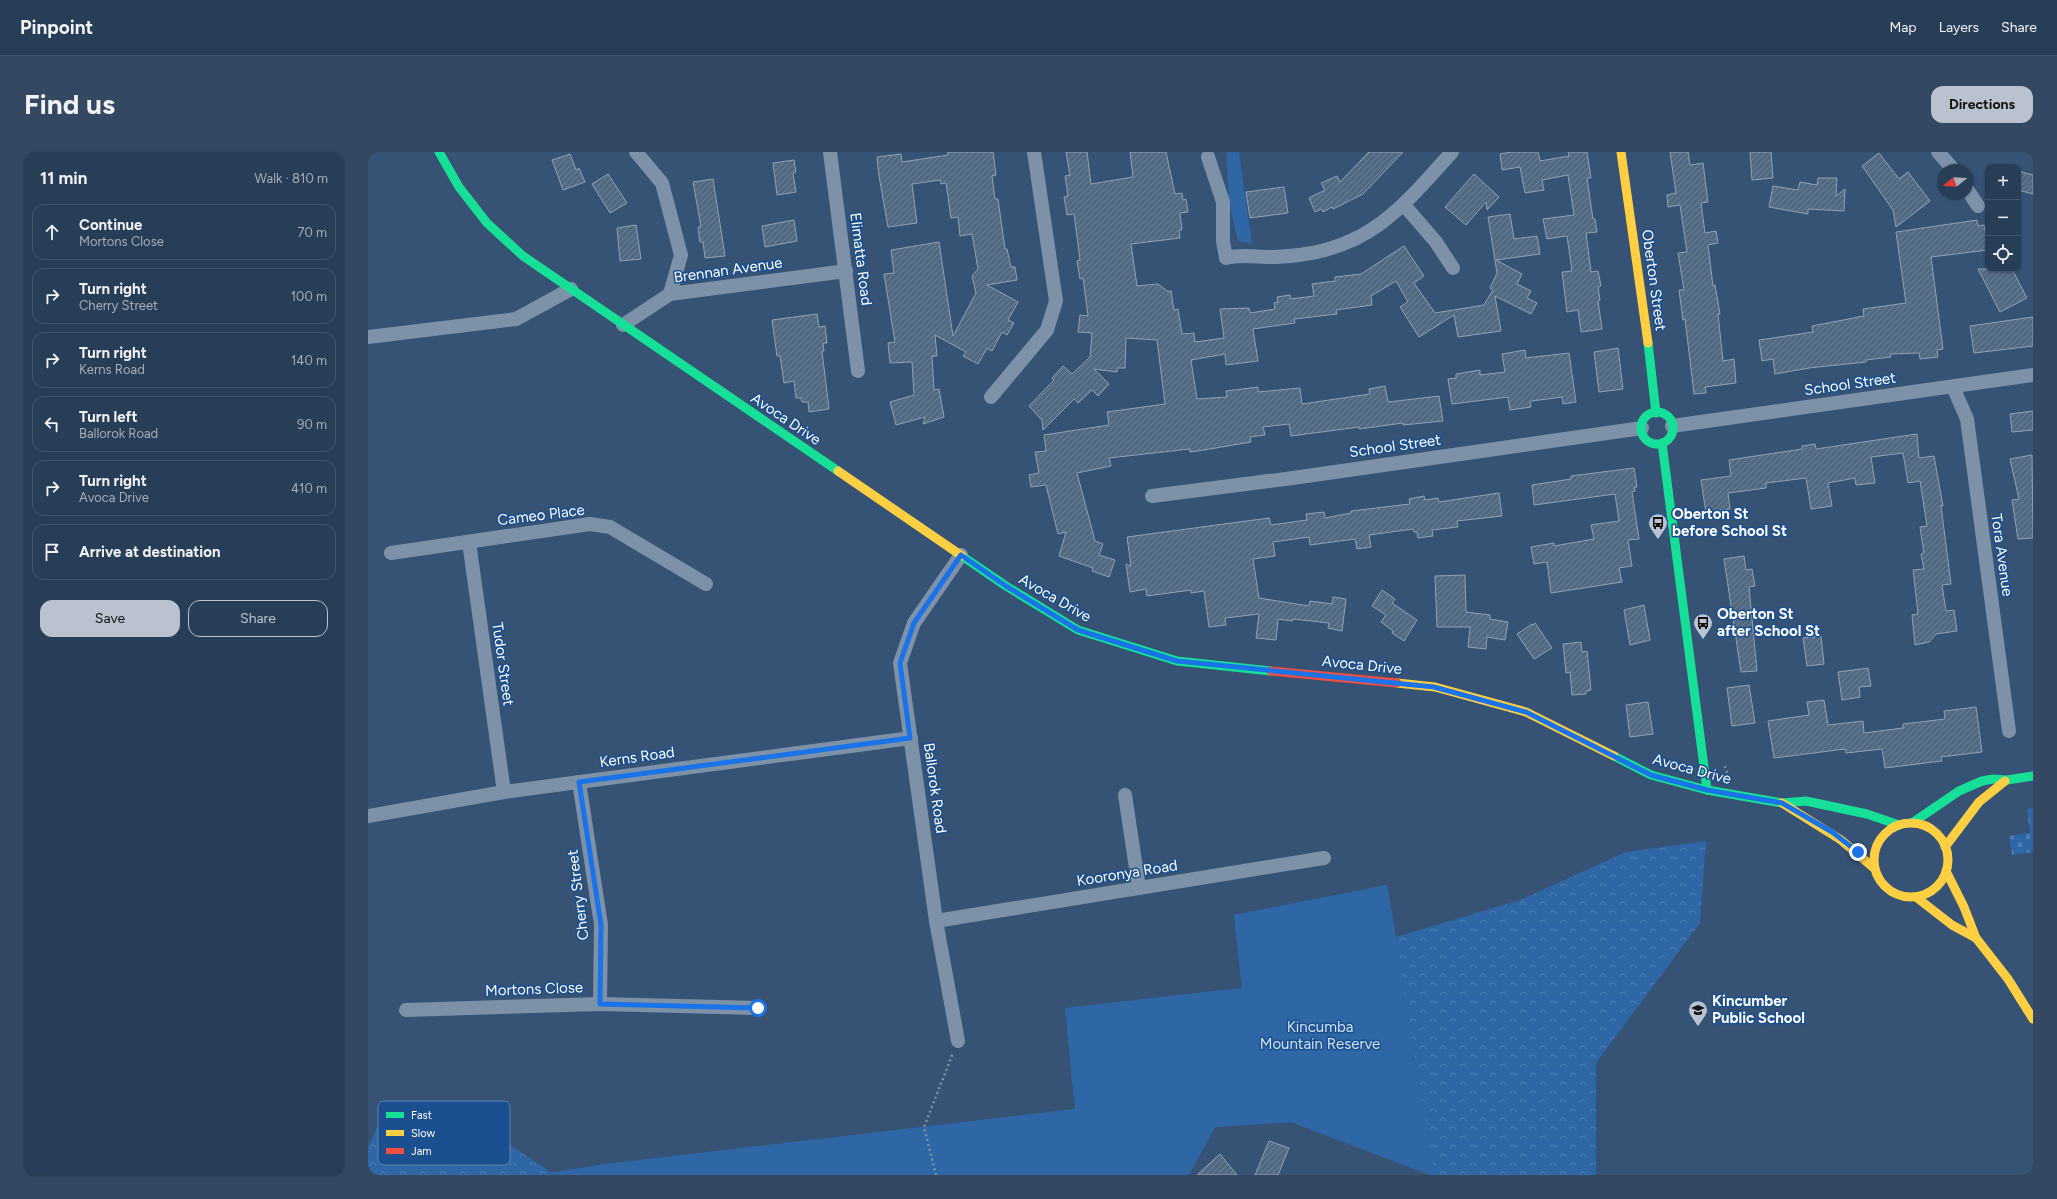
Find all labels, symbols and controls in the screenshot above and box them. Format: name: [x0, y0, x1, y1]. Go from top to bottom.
text: Pinpoint: [20, 16, 93, 39]
text: Map: [1889, 19, 1917, 36]
text: Layers: [1939, 19, 1979, 36]
text: Share: [2001, 19, 2037, 36]
button: Directions: [1931, 86, 2033, 123]
text: Find us: [24, 87, 115, 121]
north arrow: [1937, 164, 1973, 200]
map controls: [1985, 164, 2021, 272]
button: +: [1985, 164, 2021, 200]
text: 11 min: [40, 168, 87, 188]
text: Walk · 810 m: [255, 171, 328, 186]
button: −: [1985, 200, 2021, 236]
street label: Elimatta Road: [846, 212, 876, 306]
text: Continue: [79, 216, 142, 234]
icon: ahead: [41, 221, 63, 243]
text: 70 m: [297, 225, 327, 240]
street label: Oberton Street: [1638, 228, 1670, 332]
text: Mortons Close: [79, 234, 164, 249]
button: locate: [1985, 236, 2021, 272]
street label: Brennan Avenue: [672, 253, 784, 287]
text: Turn right: [79, 280, 147, 298]
icon: right: [41, 285, 63, 307]
text: 100 m: [291, 289, 327, 304]
text: Cherry Street: [79, 298, 158, 313]
text: Turn right: [79, 344, 147, 362]
icon: right: [41, 349, 63, 371]
text: 140 m: [291, 353, 327, 368]
text: Kerns Road: [79, 362, 145, 377]
street label: School Street: [1803, 369, 1897, 399]
street label: Avoca Drive: [748, 389, 824, 449]
text: Turn left: [79, 408, 137, 426]
icon: left: [41, 413, 63, 435]
text: 90 m: [297, 417, 327, 432]
text: Ballorok Road: [79, 426, 158, 441]
street label: School Street: [1348, 431, 1442, 461]
text: Turn right: [79, 472, 147, 490]
icon: right: [41, 477, 63, 499]
text: 410 m: [291, 481, 327, 496]
text: Avoca Drive: [79, 490, 149, 505]
street label: Cameo Place: [496, 501, 586, 529]
place label: Oberton St before School St: [1672, 505, 1787, 540]
bus stop icon: Oberton St before School St: [1647, 512, 1669, 540]
street label: Tora Avenue: [1987, 513, 2017, 597]
icon: arrive: [41, 541, 63, 563]
text: Arrive at destination: [79, 543, 220, 561]
street label: Avoca Drive: [1016, 570, 1094, 626]
button: Save: [40, 600, 180, 637]
button: Share: [188, 600, 328, 637]
place label: Oberton St after School St: [1717, 605, 1820, 640]
bus stop icon: Oberton St after School St: [1692, 612, 1714, 640]
street label: Tudor Street: [488, 621, 518, 707]
street label: Avoca Drive: [1321, 652, 1403, 678]
street label: Ballorok Road: [920, 741, 950, 835]
street label: Kerns Road: [598, 743, 676, 771]
street label: Avoca Drive: [1651, 750, 1733, 788]
route end: [1849, 843, 1867, 861]
street label: Cherry Street: [563, 848, 592, 941]
street label: Kooronya Road: [1075, 856, 1179, 890]
street label: Mortons Close: [485, 978, 583, 1000]
place label: Kincumber Public School: [1712, 992, 1805, 1027]
route start: [749, 999, 767, 1017]
school or university icon: Kincumber Public School: [1687, 999, 1709, 1027]
park label: Kincumba Mountain Reserve: [1260, 1018, 1380, 1053]
legend: [378, 1101, 510, 1165]
text: Fast: [411, 1109, 432, 1122]
text: Slow: [411, 1127, 435, 1140]
text: Jam: [411, 1145, 432, 1158]

